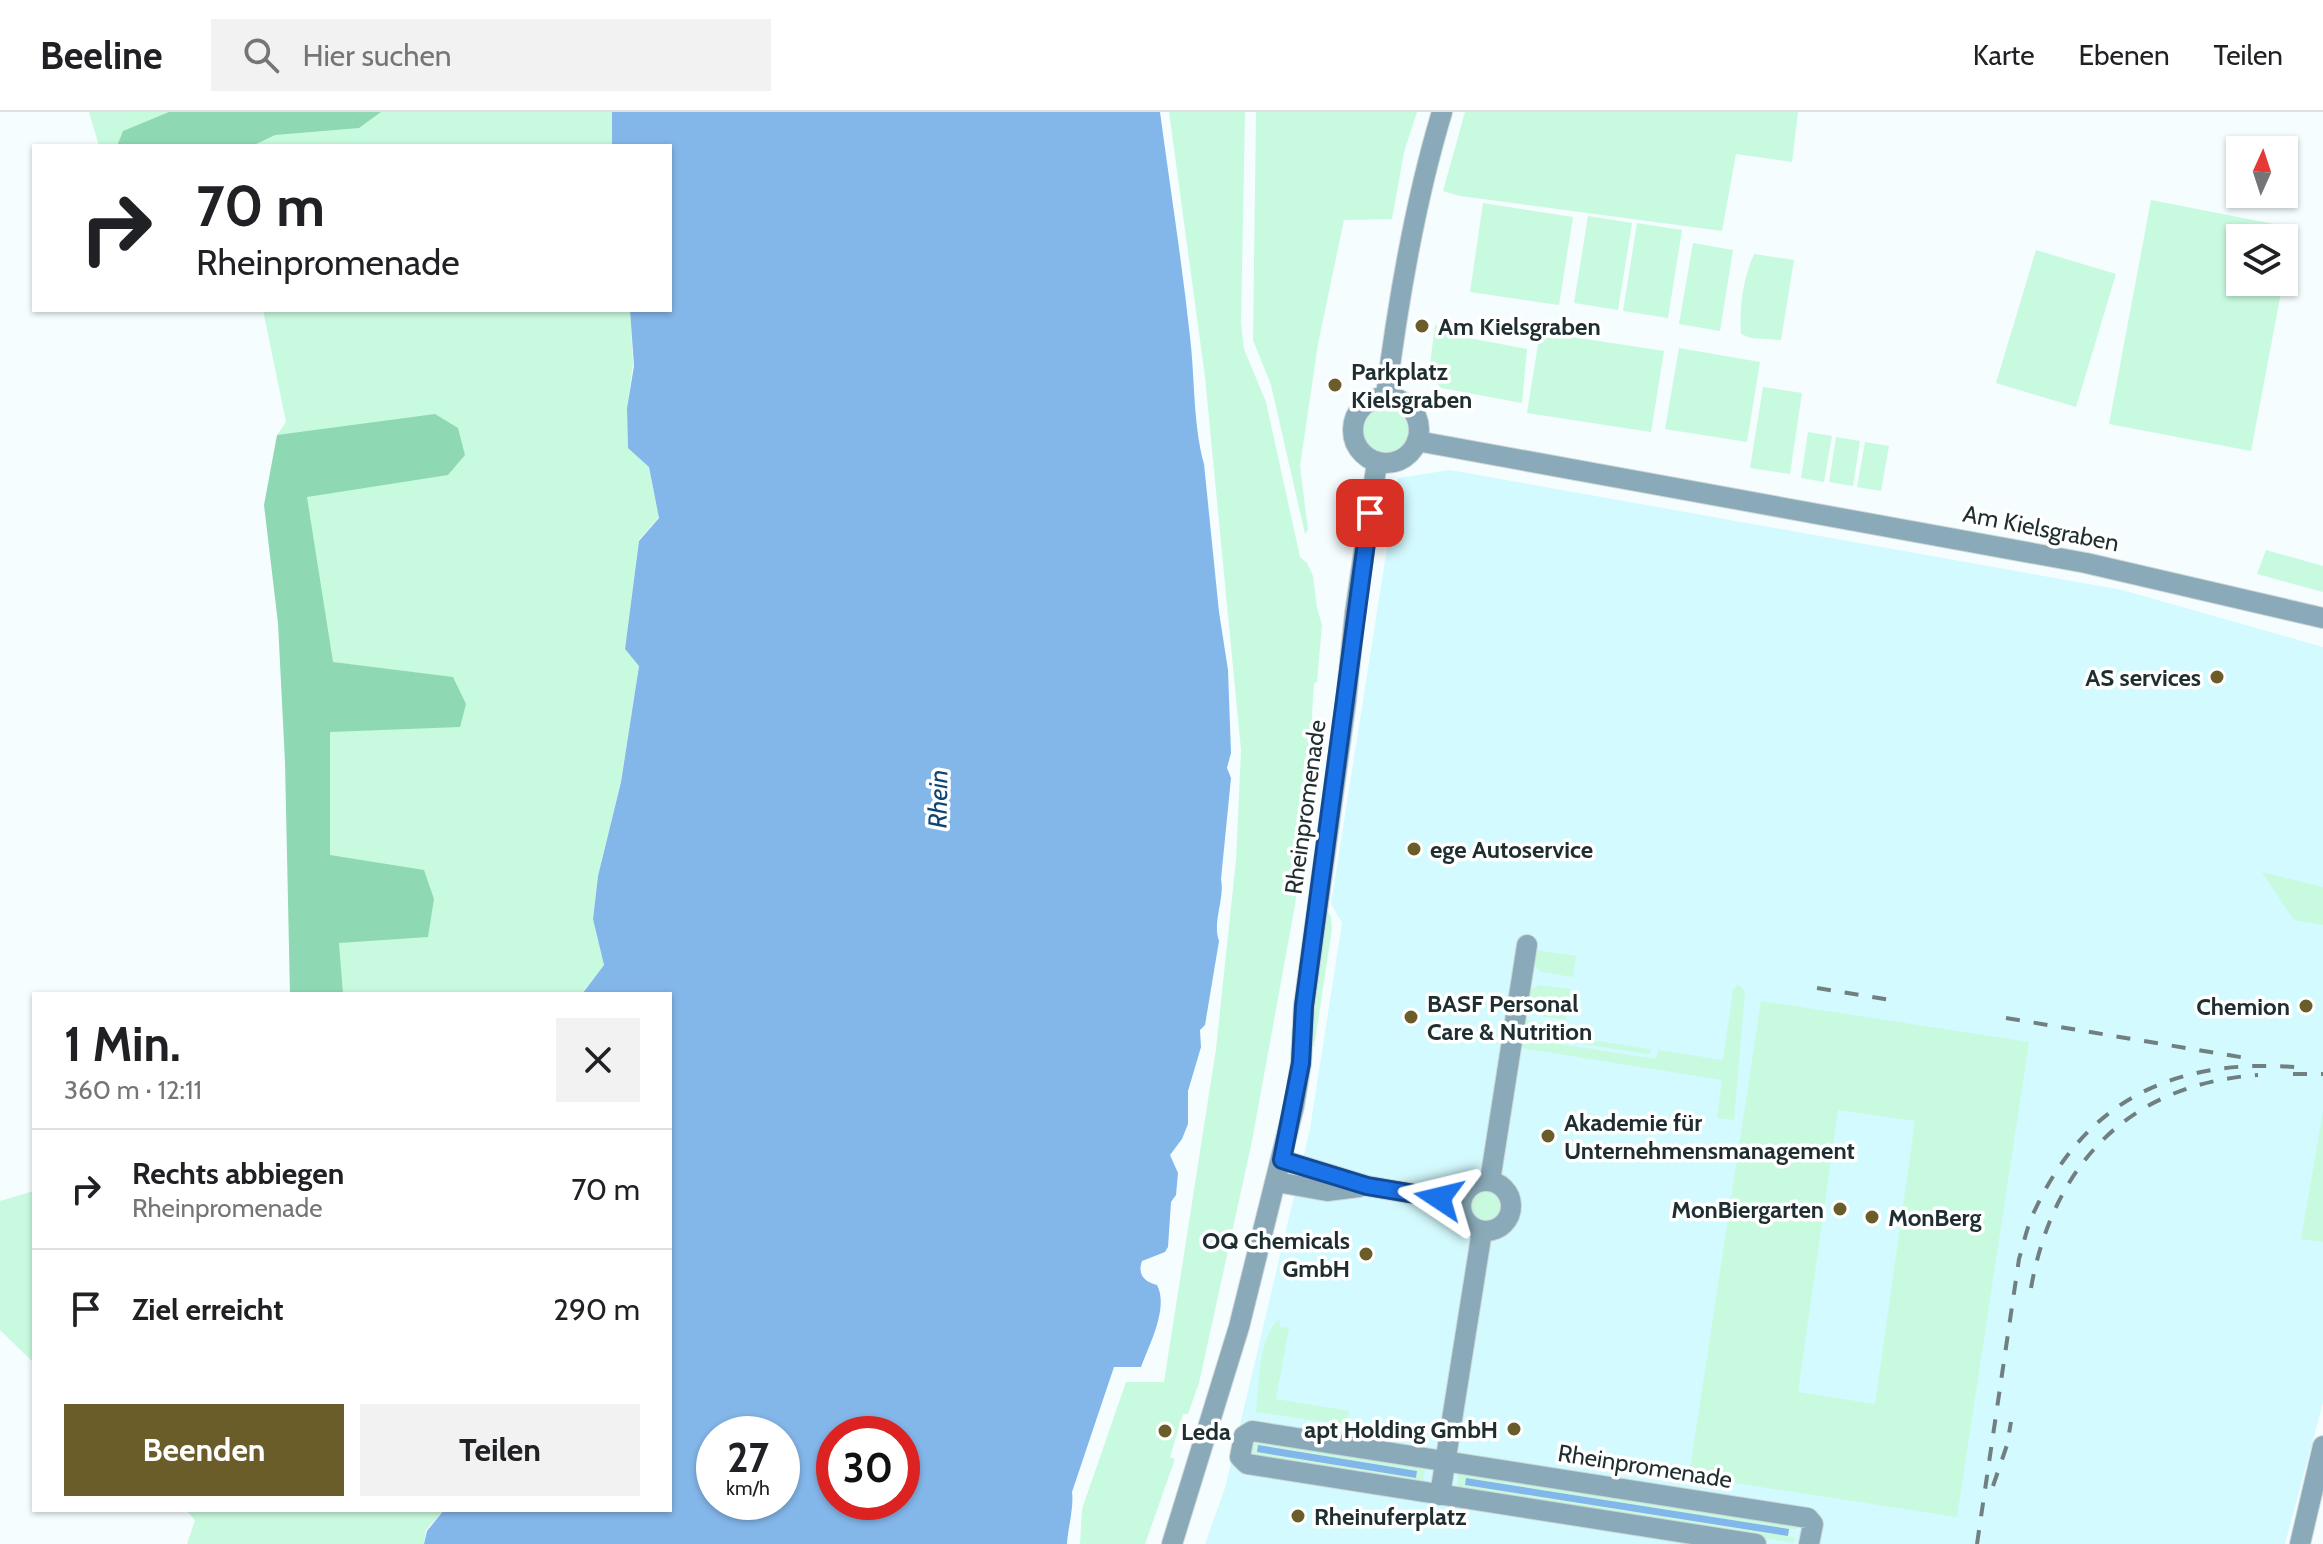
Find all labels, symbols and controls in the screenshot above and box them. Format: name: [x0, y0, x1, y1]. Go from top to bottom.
search box: [211, 19, 771, 91]
text: Beeline: [40, 32, 163, 79]
icon: search: [239, 33, 283, 77]
text: Hier suchen: [303, 37, 452, 74]
text: Karte: [1973, 38, 2035, 72]
text: Ebenen: [2079, 38, 2170, 72]
text: Teilen: [2214, 38, 2283, 72]
north arrow: [2226, 136, 2298, 208]
map controls: [2226, 136, 2298, 296]
text: 70 m: [196, 172, 325, 240]
icon: right: [64, 176, 168, 280]
button: layers: [2226, 224, 2298, 296]
text: Rheinpromenade: [196, 240, 460, 284]
place label: Am Kielsgraben: [1438, 312, 1601, 341]
marker: Am Kielsgraben: [1413, 317, 1431, 335]
place label: Parkplatz Kielsgraben: [1351, 357, 1472, 414]
marker: Parkplatz Kielsgraben: [1326, 376, 1344, 394]
pin: [1336, 479, 1404, 547]
icon: arrive: [1348, 491, 1392, 535]
street label: Am Kielsgraben: [1961, 499, 2121, 557]
place label: AS services: [2085, 663, 2201, 692]
marker: AS services: [2208, 668, 2226, 686]
street label: Rheinpromenade: [1278, 718, 1332, 896]
water label: Rhein: [921, 769, 955, 829]
place label: ege Autoservice: [1430, 835, 1593, 864]
marker: ege Autoservice: [1405, 840, 1423, 858]
place label: BASF Personal Care & Nutrition: [1427, 989, 1592, 1046]
place label: Chemion: [2196, 992, 2290, 1021]
marker: Chemion: [2297, 997, 2315, 1015]
marker: BASF Personal Care & Nutrition: [1402, 1008, 1420, 1026]
text: 1 Min.: [64, 1015, 181, 1073]
button: close: [556, 1018, 640, 1102]
text: 360 m · 12:11: [64, 1074, 202, 1106]
place label: Akademie für Unternehmensmanagement: [1564, 1108, 1855, 1165]
marker: Akademie für Unternehmensmanagement: [1539, 1127, 1557, 1145]
text: Rechts abbiegen: [132, 1155, 344, 1192]
position arrow: [1397, 1156, 1481, 1240]
icon: right: [64, 1167, 108, 1211]
text: 70 m: [571, 1171, 640, 1208]
text: Rheinpromenade: [132, 1192, 323, 1224]
place label: MonBiergarten: [1671, 1195, 1824, 1224]
marker: MonBiergarten: [1831, 1200, 1849, 1218]
place label: MonBerg: [1888, 1203, 1981, 1232]
marker: MonBerg: [1863, 1208, 1881, 1226]
place label: OQ Chemicals GmbH: [1202, 1226, 1350, 1283]
marker: OQ Chemicals GmbH: [1357, 1245, 1375, 1263]
icon: arrive: [64, 1287, 108, 1331]
text: Ziel erreicht: [132, 1291, 283, 1328]
text: 290 m: [553, 1291, 640, 1328]
button: Beenden: [64, 1404, 344, 1496]
button: Teilen: [360, 1404, 640, 1496]
place label: apt Holding GmbH: [1304, 1415, 1498, 1444]
speed limit sign: 30: [816, 1416, 920, 1520]
place label: Leda: [1181, 1417, 1231, 1446]
marker: apt Holding GmbH: [1505, 1420, 1523, 1438]
marker: Leda: [1156, 1422, 1174, 1440]
text: 27: [727, 1433, 769, 1482]
street label: Rheinpromenade: [1556, 1438, 1734, 1494]
text: km/h: [726, 1476, 770, 1500]
place label: Rheinuferplatz: [1314, 1502, 1466, 1531]
marker: Rheinuferplatz: [1289, 1507, 1307, 1525]

